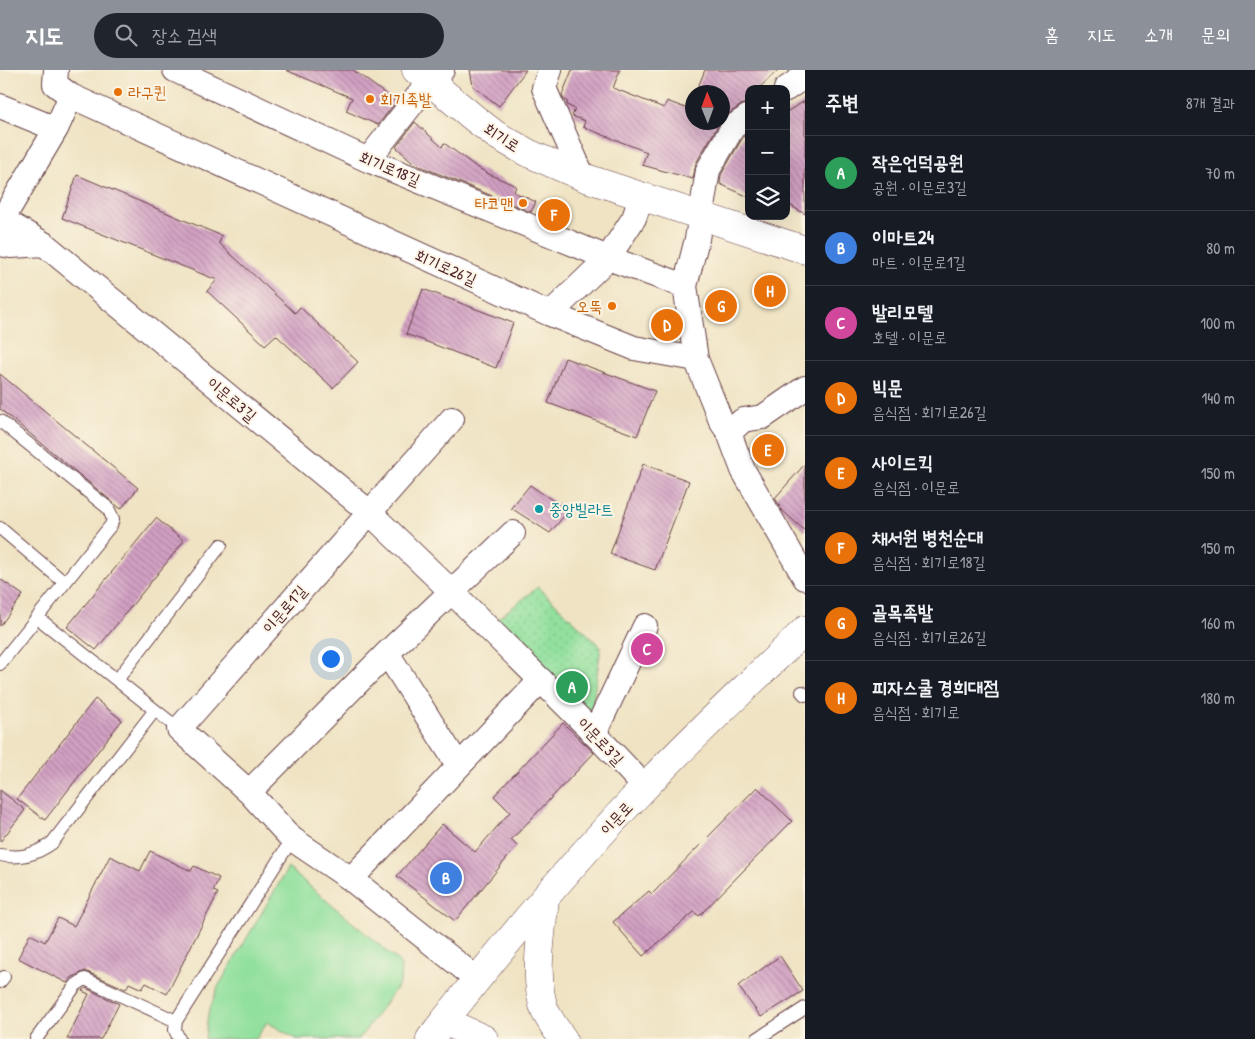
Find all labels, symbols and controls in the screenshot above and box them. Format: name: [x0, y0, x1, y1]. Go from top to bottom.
search box: [94, 13, 444, 58]
text: 지도: [25, 19, 64, 51]
icon: search: [112, 21, 140, 49]
text: 장소 검색: [152, 22, 217, 48]
text: 홈: [1045, 22, 1059, 47]
text: 지도: [1087, 22, 1116, 47]
text: 소개: [1144, 22, 1173, 47]
text: 문의: [1201, 22, 1230, 47]
place label: 라구퀸: [128, 81, 167, 103]
north arrow: [685, 85, 730, 130]
map controls: [745, 85, 790, 220]
button: +: [745, 85, 790, 130]
marker: 라구퀸: [112, 86, 124, 98]
place label: 회기족발: [380, 88, 432, 110]
text: 주변: [825, 88, 859, 117]
text: 8개 결과: [1186, 92, 1235, 114]
marker: 회기족발: [364, 93, 376, 105]
street label: 회기로: [480, 117, 524, 157]
button: −: [745, 130, 790, 175]
street label: 회기로18길: [356, 145, 424, 191]
text: 작은언덕공원: [872, 149, 964, 175]
text: A: [837, 162, 845, 184]
text: 70 m: [1205, 162, 1235, 184]
button: layers: [745, 175, 790, 220]
text: 공원 · 이문로3길: [872, 176, 967, 198]
place label: 타코맨: [474, 192, 513, 214]
pin: F: [538, 196, 570, 234]
marker: 타코맨: [517, 197, 529, 209]
text: 이마트24: [872, 224, 934, 250]
text: B: [837, 237, 845, 259]
text: 80 m: [1206, 237, 1235, 259]
street label: 회기로26길: [412, 244, 480, 290]
text: 마트 · 이문로1길: [872, 251, 966, 273]
pin: H: [754, 272, 786, 310]
pin: G: [705, 287, 737, 325]
place label: 오뚝: [576, 295, 602, 317]
text: 발리모텔: [872, 299, 933, 325]
marker: 오뚝: [606, 300, 618, 312]
pin: D: [651, 306, 683, 344]
text: C: [837, 312, 845, 334]
text: 100 m: [1200, 312, 1235, 334]
text: 호텔 · 이문로: [872, 326, 947, 348]
street label: 이문로3길: [202, 372, 262, 426]
text: 빅문: [872, 374, 903, 400]
text: D: [837, 387, 845, 409]
text: 140 m: [1201, 387, 1235, 409]
text: 음식점 · 회기로26길: [872, 401, 987, 423]
pin: E: [752, 431, 784, 469]
text: 사이드킥: [872, 449, 933, 475]
text: E: [837, 462, 845, 484]
text: 150 m: [1201, 462, 1235, 484]
text: 음식점 · 이문로: [872, 476, 960, 498]
place label: 중앙빌라트: [549, 498, 613, 520]
marker: 중앙빌라트: [533, 503, 545, 515]
text: 채서원 병천순대: [872, 524, 983, 550]
text: F: [838, 537, 844, 559]
text: 150 m: [1201, 537, 1235, 559]
text: 음식점 · 회기로18길: [872, 551, 985, 573]
street label: 이문로1길: [257, 580, 311, 638]
text: 골목족발: [872, 599, 933, 625]
text: G: [837, 612, 845, 634]
text: 160 m: [1201, 612, 1235, 634]
text: 음식점 · 회기로26길: [872, 626, 987, 648]
pin: C: [631, 630, 663, 668]
your location: [318, 646, 344, 672]
pin: A: [556, 668, 588, 706]
text: 피자스쿨 경희대점: [872, 674, 999, 700]
text: H: [837, 687, 845, 709]
text: 180 m: [1201, 687, 1235, 709]
text: 음식점 · 회기로: [872, 701, 960, 723]
street label: 이문로3길: [573, 712, 629, 770]
street label: 이문로: [595, 796, 637, 840]
pin: B: [430, 859, 462, 897]

